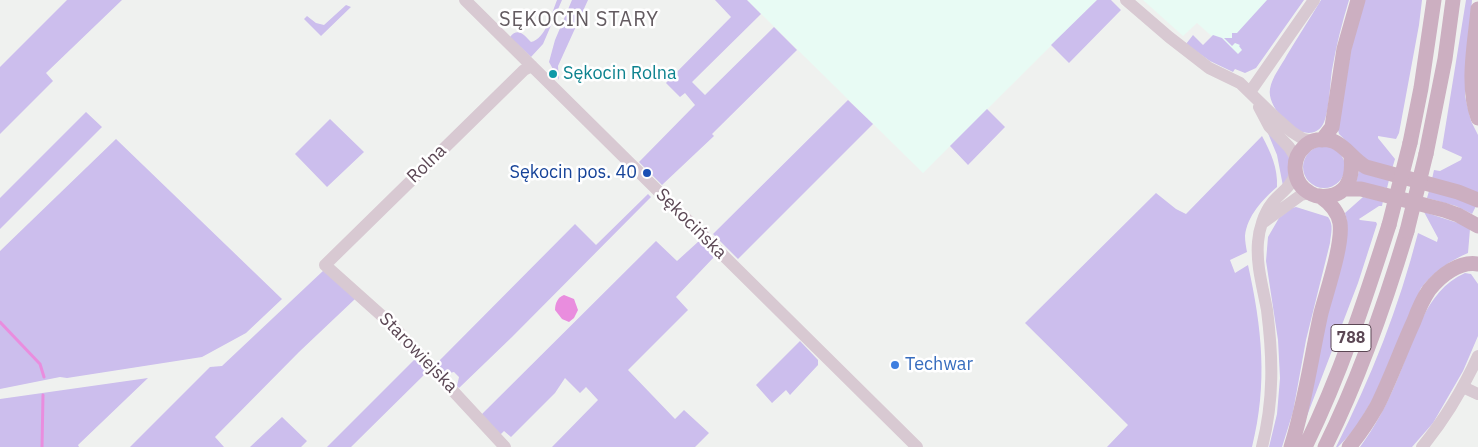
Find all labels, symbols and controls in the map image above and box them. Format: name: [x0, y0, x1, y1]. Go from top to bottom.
district label: SĘKOCIN STARY: [497, 8, 661, 32]
place label: Sękocin Rolna: [563, 63, 677, 85]
marker: Sękocin Rolna: [547, 68, 559, 80]
street label: Rolna: [403, 140, 451, 188]
place label: Sękocin pos. 40: [509, 162, 637, 184]
marker: Sękocin pos. 40: [641, 167, 653, 179]
street label: Sękocińska: [651, 184, 731, 264]
street label: Starowiejska: [374, 308, 462, 398]
road number: 788: [1331, 324, 1371, 352]
place label: Techwar: [905, 354, 973, 376]
marker: Techwar: [889, 359, 901, 371]

